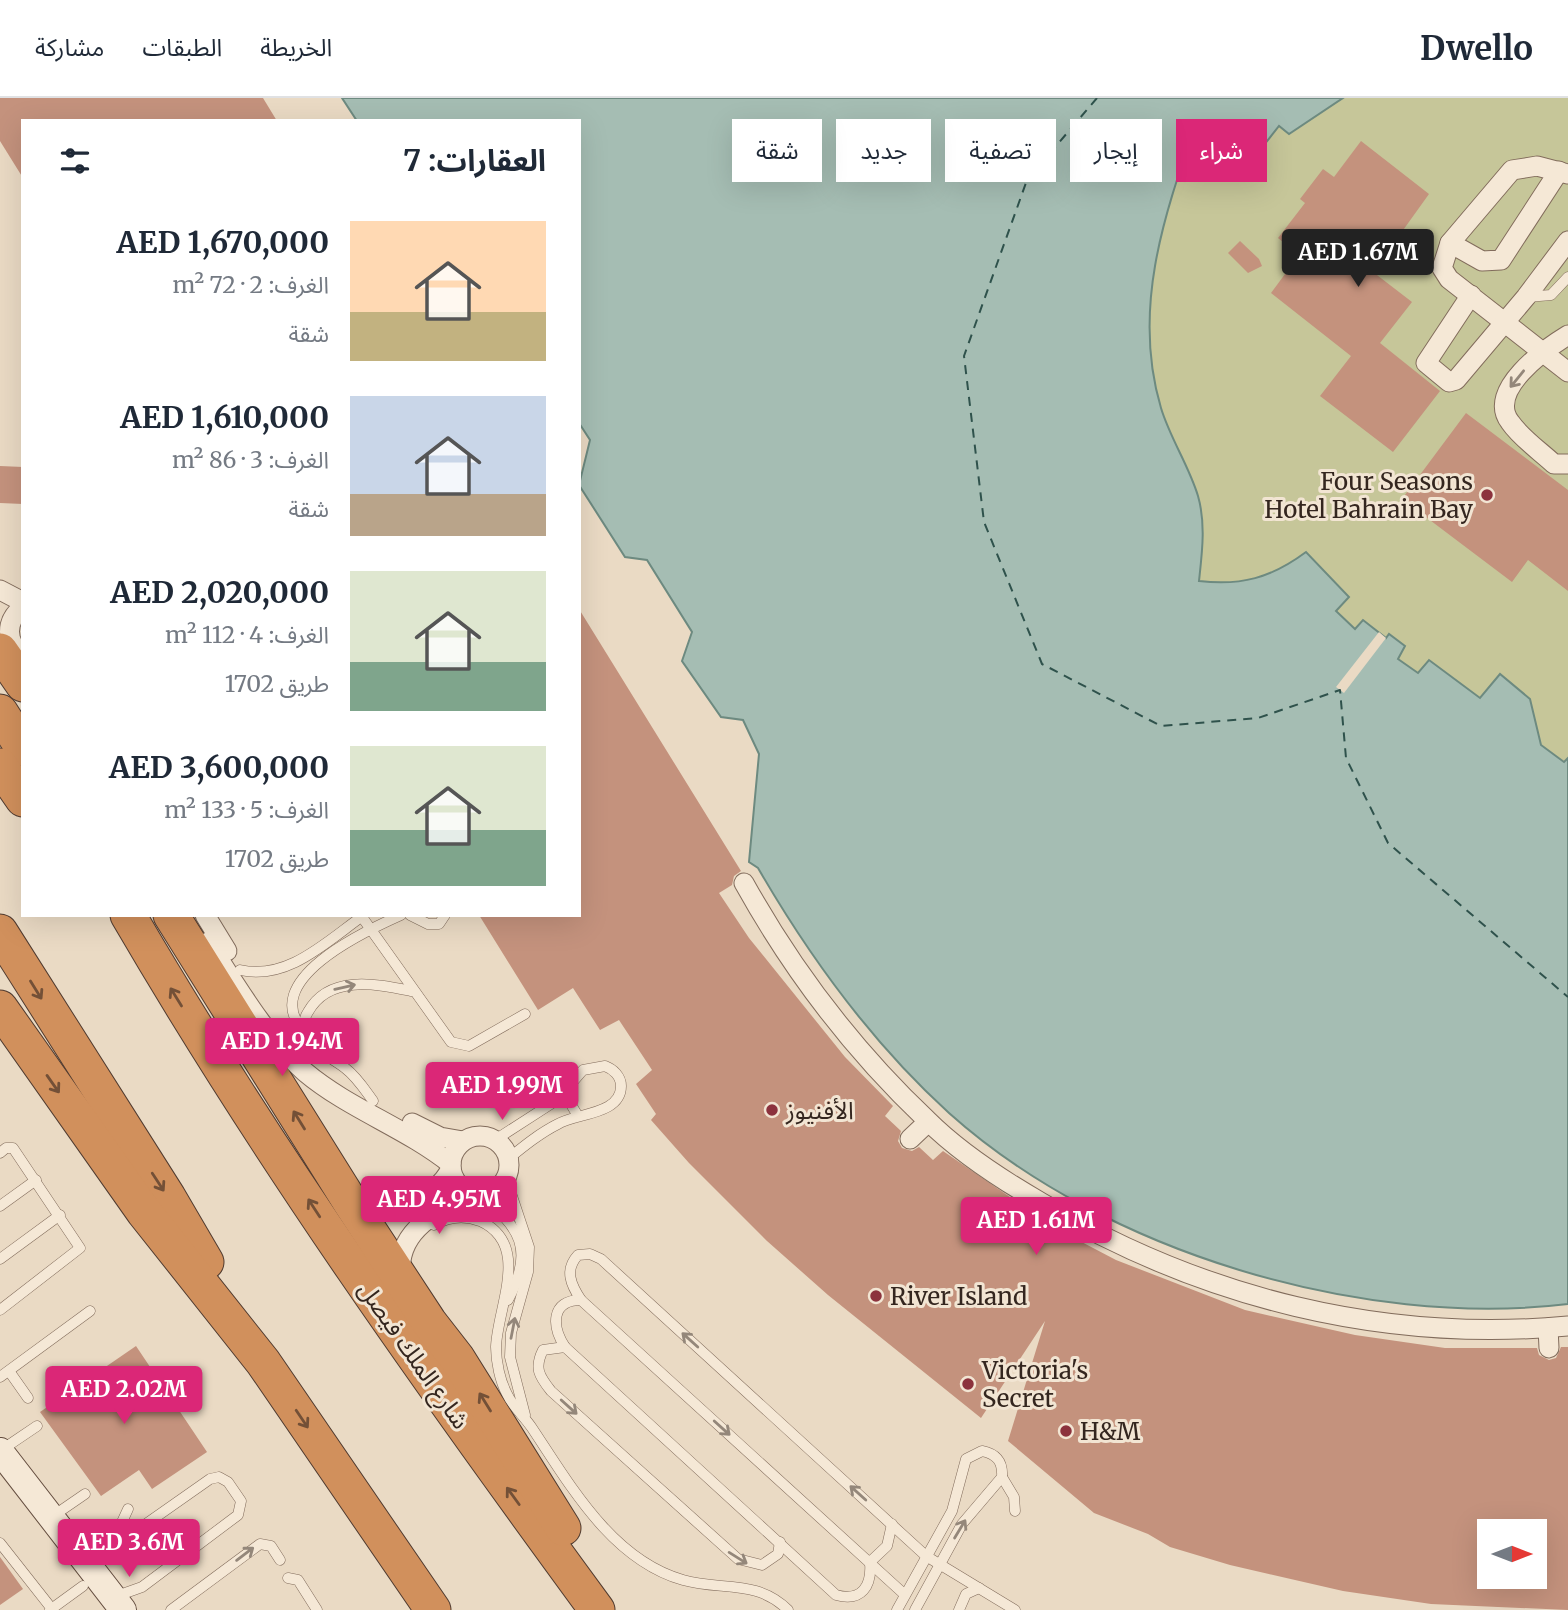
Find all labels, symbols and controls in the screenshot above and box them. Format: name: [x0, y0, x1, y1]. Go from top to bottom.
text: Dwello: [1420, 28, 1533, 69]
text: مشاركة: [35, 32, 104, 63]
text: الطبقات: [142, 32, 222, 63]
text: الخريطة: [260, 32, 332, 63]
chip: شقة: [732, 119, 822, 182]
chip: جديد: [836, 119, 931, 182]
chip: تصفية: [945, 119, 1056, 182]
chip: إيجار: [1070, 119, 1162, 182]
chip: شراء: [1176, 119, 1267, 182]
text: العقارات: 7: [403, 141, 546, 179]
icon: filters: [56, 142, 94, 180]
text: AED 1,670,000: [117, 223, 329, 261]
pin: AED 1.67M: [1278, 230, 1438, 289]
text: AED 1.67M: [1298, 237, 1418, 266]
icon: home: [406, 249, 490, 333]
text: الغرف: 2 · 72 m²: [173, 270, 329, 299]
text: شقة: [288, 319, 329, 348]
one-way arrow: [1510, 370, 1525, 388]
text: AED 1,610,000: [120, 398, 329, 436]
icon: home: [406, 424, 490, 508]
text: الغرف: 3 · 86 m²: [172, 445, 329, 474]
place label: Four Seasons Hotel Bahrain Bay: [1264, 466, 1473, 525]
marker: Four Seasons Hotel Bahrain Bay: [1479, 487, 1495, 503]
text: شقة: [288, 494, 329, 523]
text: AED 2,020,000: [110, 573, 329, 611]
icon: home: [406, 599, 490, 683]
text: الغرف: 4 · 112 m²: [165, 620, 329, 649]
text: طريق 1702: [225, 669, 329, 698]
text: AED 3,600,000: [109, 748, 329, 786]
icon: home: [406, 774, 490, 858]
text: الغرف: 5 · 133 m²: [164, 795, 329, 824]
text: طريق 1702: [225, 844, 329, 873]
one-way arrow: [29, 980, 44, 999]
one-way arrow: [333, 980, 356, 993]
one-way arrow: [169, 988, 183, 1008]
pin: AED 1.94M: [202, 1018, 362, 1078]
text: AED 1.94M: [221, 1026, 343, 1055]
pin: AED 1.99M: [422, 1062, 582, 1122]
text: AED 1.99M: [441, 1070, 563, 1099]
one-way arrow: [46, 1074, 60, 1093]
place label: الأفنيوز: [785, 1095, 854, 1126]
marker: الأفنيوز: [764, 1102, 780, 1118]
one-way arrow: [291, 1110, 305, 1130]
one-way arrow: [151, 1172, 166, 1191]
pin: AED 4.95M: [359, 1176, 519, 1236]
text: AED 4.95M: [377, 1184, 501, 1213]
pin: AED 1.61M: [956, 1198, 1116, 1257]
one-way arrow: [307, 1199, 322, 1218]
text: AED 1.61M: [977, 1205, 1095, 1234]
street label: شارع الملك فيصل: [350, 1275, 476, 1436]
place label: River Island: [890, 1281, 1027, 1312]
marker: River Island: [868, 1288, 884, 1304]
one-way arrow: [507, 1317, 521, 1340]
one-way arrow: [681, 1332, 699, 1348]
place label: Victoria's Secret: [981, 1355, 1088, 1414]
pin: AED 2.02M: [44, 1366, 204, 1426]
text: AED 2.02M: [61, 1374, 187, 1403]
marker: Victoria's Secret: [960, 1376, 976, 1392]
one-way arrow: [477, 1393, 491, 1413]
one-way arrow: [560, 1398, 577, 1415]
one-way arrow: [295, 1408, 309, 1428]
place label: H&M: [1080, 1416, 1141, 1447]
one-way arrow: [713, 1420, 730, 1437]
marker: H&M: [1058, 1423, 1074, 1439]
one-way arrow: [849, 1485, 867, 1501]
one-way arrow: [506, 1487, 521, 1506]
one-way arrow: [953, 1519, 967, 1539]
north arrow: [1477, 1519, 1547, 1589]
map controls: [1477, 1519, 1547, 1589]
pin: AED 3.6M: [57, 1520, 201, 1579]
text: AED 3.6M: [74, 1527, 184, 1556]
one-way arrow: [235, 1547, 254, 1561]
one-way arrow: [728, 1551, 748, 1565]

